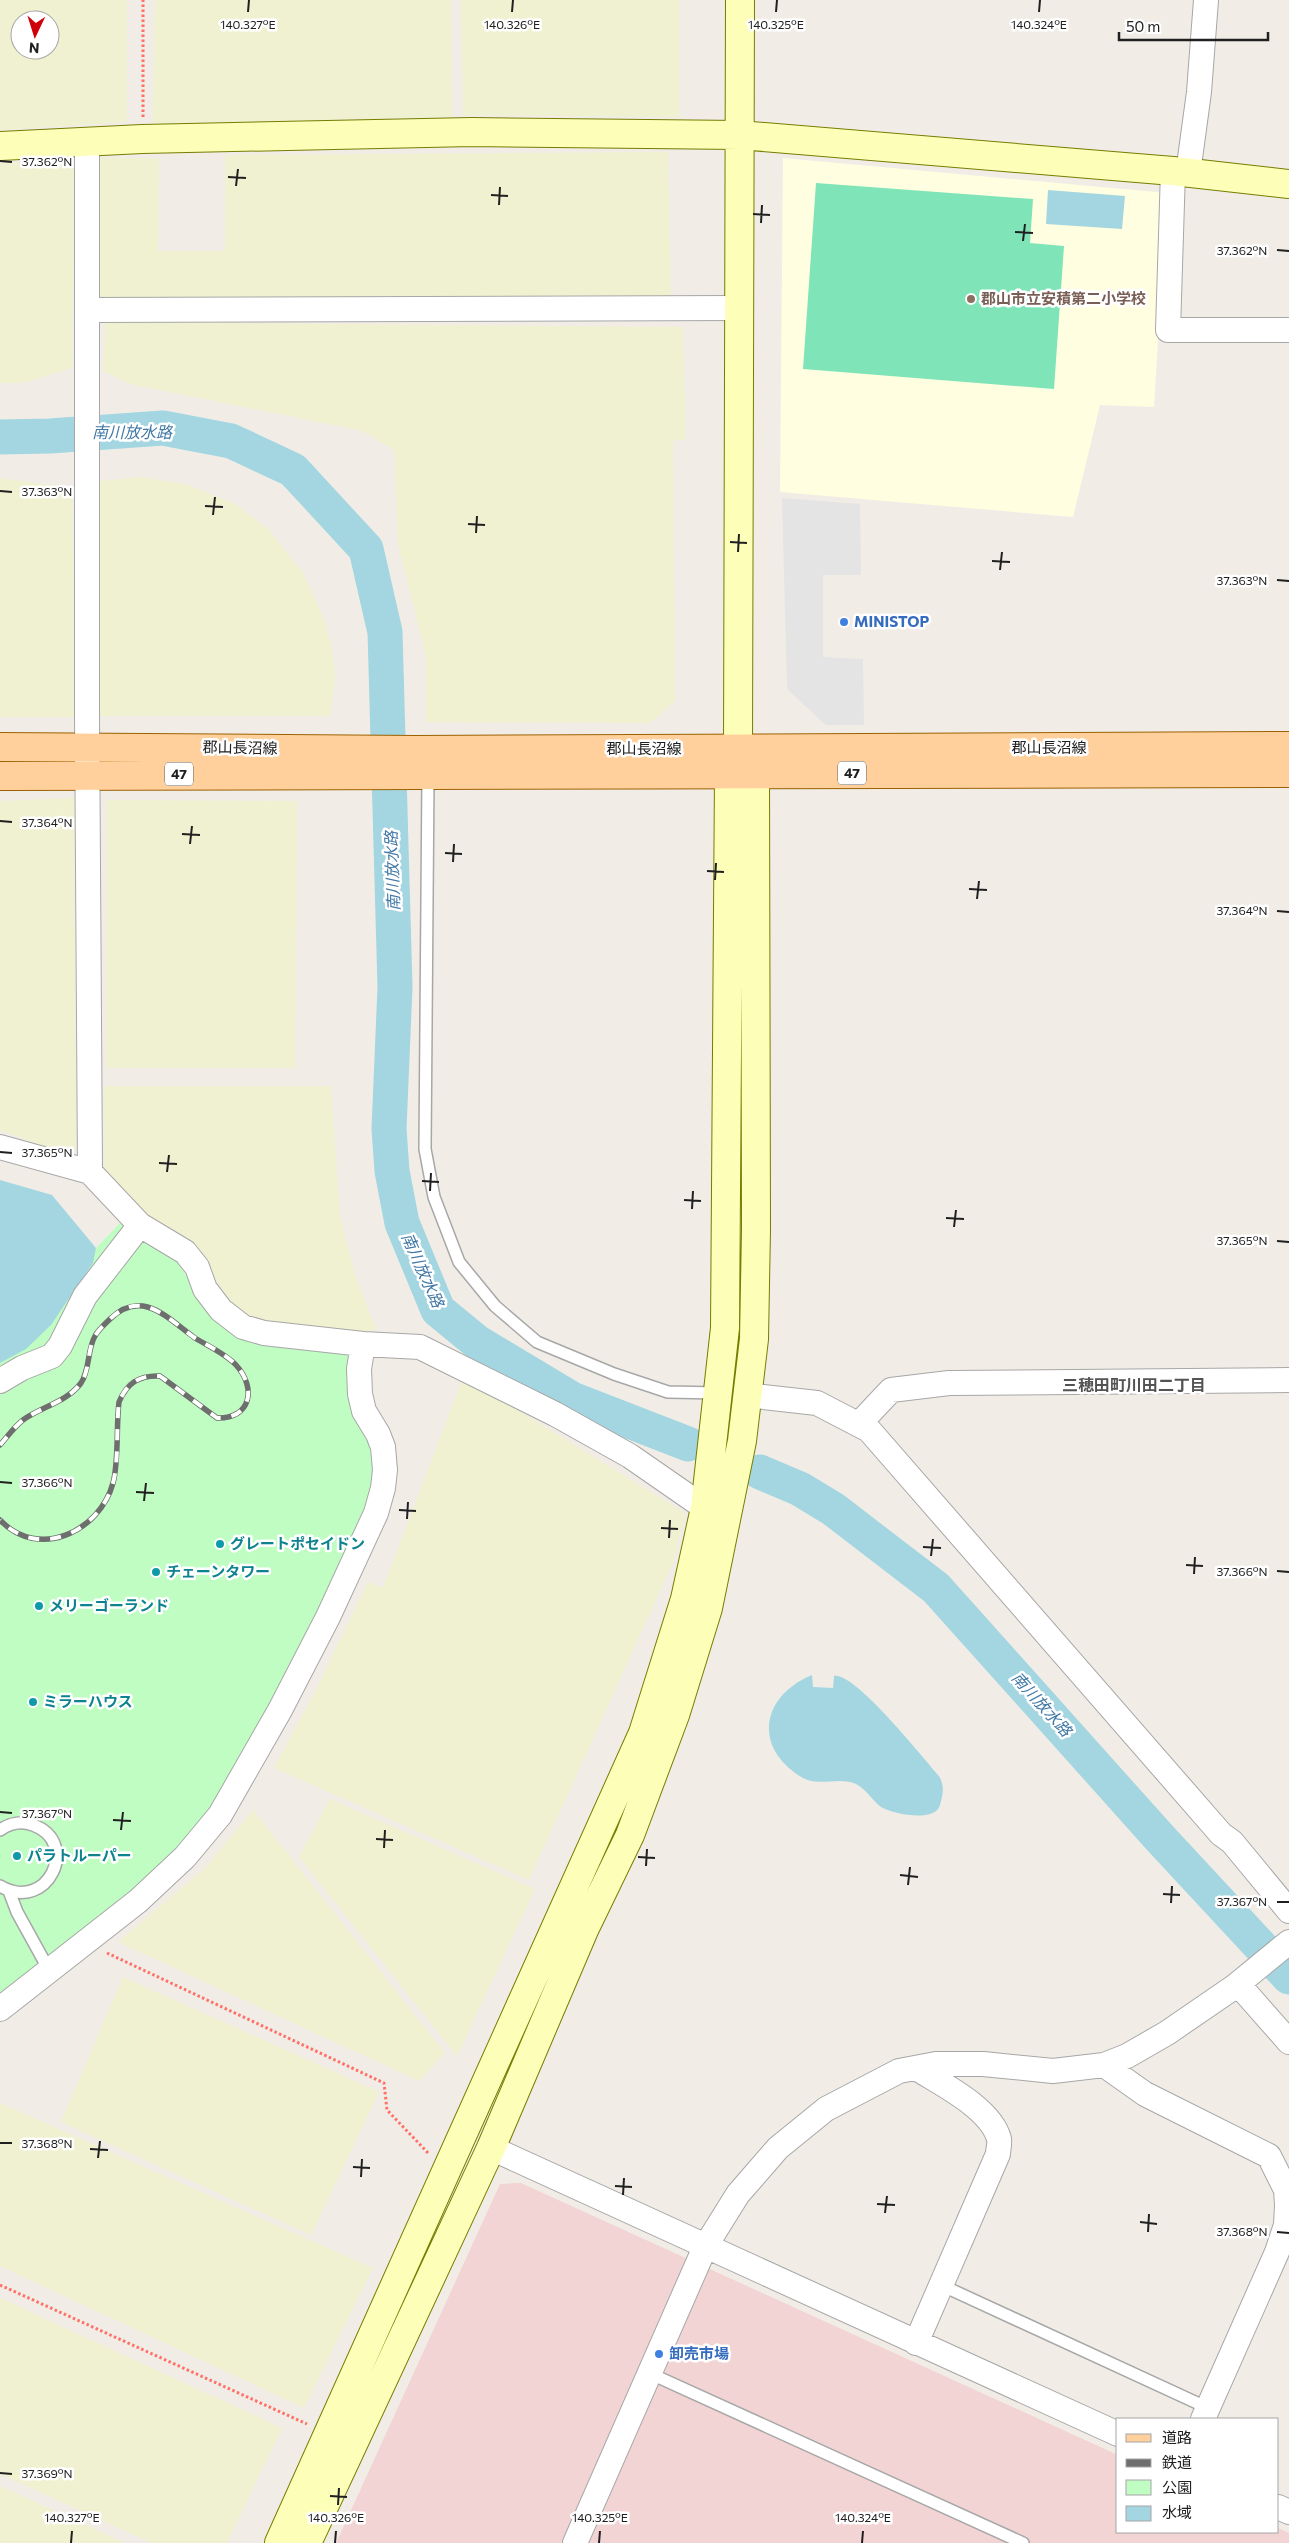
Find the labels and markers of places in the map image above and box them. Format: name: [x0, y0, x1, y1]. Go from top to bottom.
place label: 郡山市立安積第二小学校: [981, 289, 1146, 307]
marker: 郡山市立安積第二小学校: [965, 293, 977, 305]
place label: MINISTOP: [854, 612, 929, 630]
marker: MINISTOP: [838, 616, 850, 628]
place label: グレートポセイドン: [230, 1534, 365, 1552]
marker: グレートポセイドン: [214, 1538, 226, 1550]
place label: チェーンタワー: [166, 1562, 270, 1580]
marker: チェーンタワー: [150, 1566, 162, 1578]
place label: メリーゴーランド: [49, 1596, 169, 1614]
marker: メリーゴーランド: [33, 1600, 45, 1612]
place label: ミラーハウス: [43, 1692, 133, 1710]
marker: ミラーハウス: [27, 1696, 39, 1708]
place label: パラトルーパー: [27, 1846, 132, 1864]
marker: パラトルーパー: [11, 1850, 23, 1862]
place label: 卸売市場: [669, 2344, 729, 2362]
marker: 卸売市場: [653, 2348, 665, 2360]

